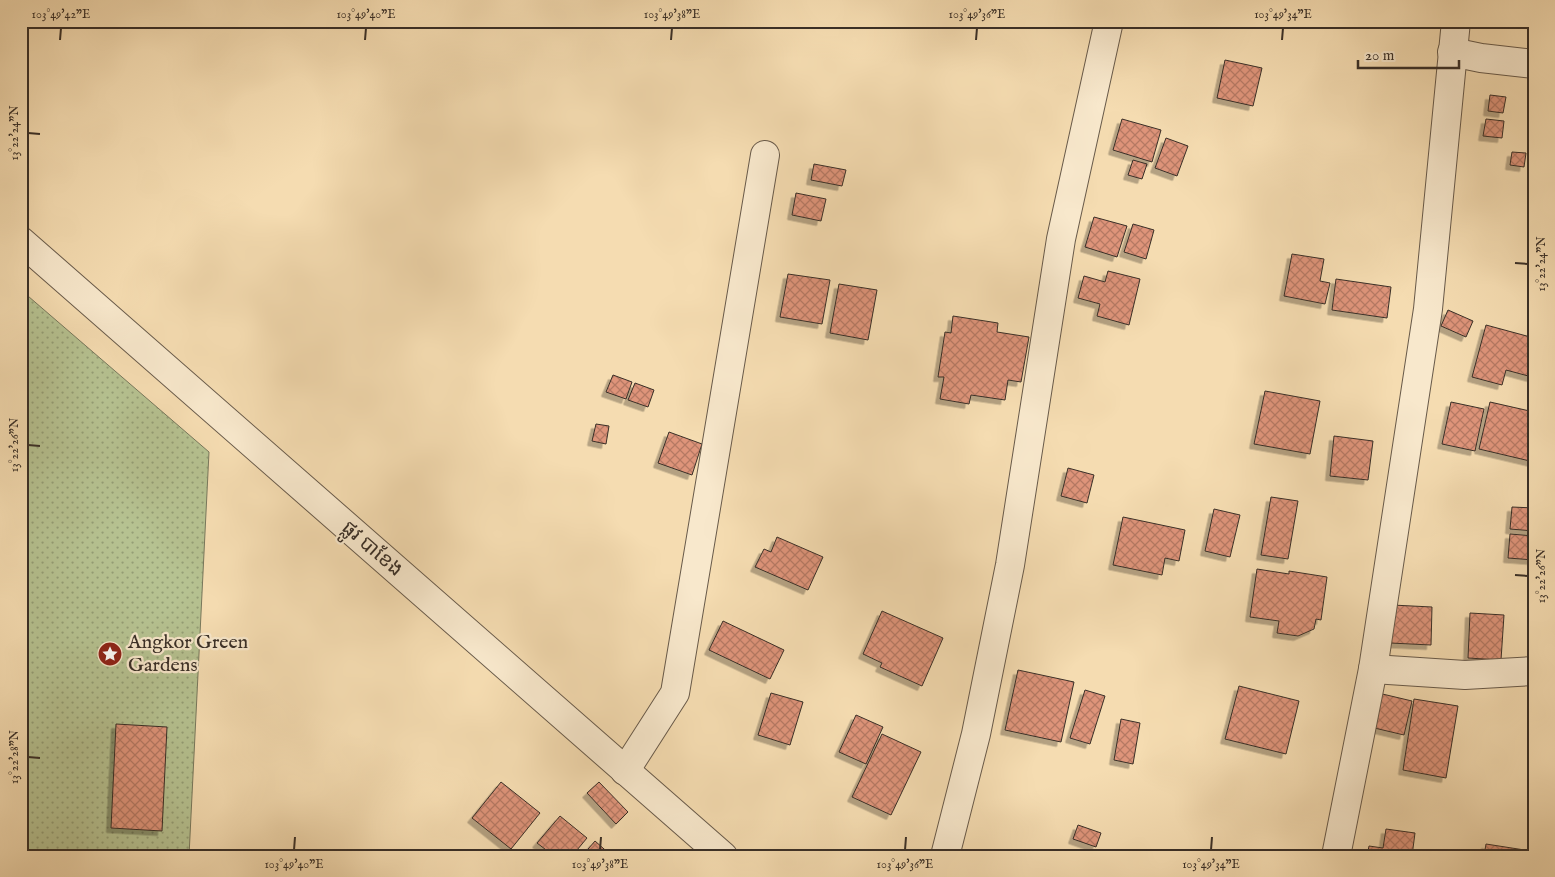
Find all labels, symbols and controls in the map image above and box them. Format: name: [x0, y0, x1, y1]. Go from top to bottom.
text: 103°49'42"E: [32, 7, 90, 22]
text: 103°49'40"E: [336, 7, 396, 22]
text: 103°49'38"E: [644, 7, 700, 22]
text: 103°49'36"E: [949, 7, 1005, 22]
text: 103°49'34"E: [1254, 7, 1312, 22]
scale bar: [1358, 38, 1459, 70]
text: 20 m: [1365, 46, 1395, 65]
text: 13°22'24"N: [7, 105, 22, 161]
text: 13°22'24"N: [1534, 236, 1549, 292]
text: 13°22'26"N: [7, 417, 22, 472]
street label: ផ្លូវ បាខែង: [333, 516, 408, 586]
text: 13°22'26"N: [1534, 548, 1549, 603]
place label: Angkor Green Gardens: [127, 630, 249, 678]
place icon: Angkor Green Gardens: [97, 641, 123, 667]
text: 13°22'28"N: [7, 729, 22, 784]
text: 103°49'40"E: [264, 857, 324, 872]
text: 103°49'38"E: [572, 857, 628, 872]
text: 103°49'36"E: [877, 857, 933, 872]
text: 103°49'34"E: [1182, 857, 1240, 872]

